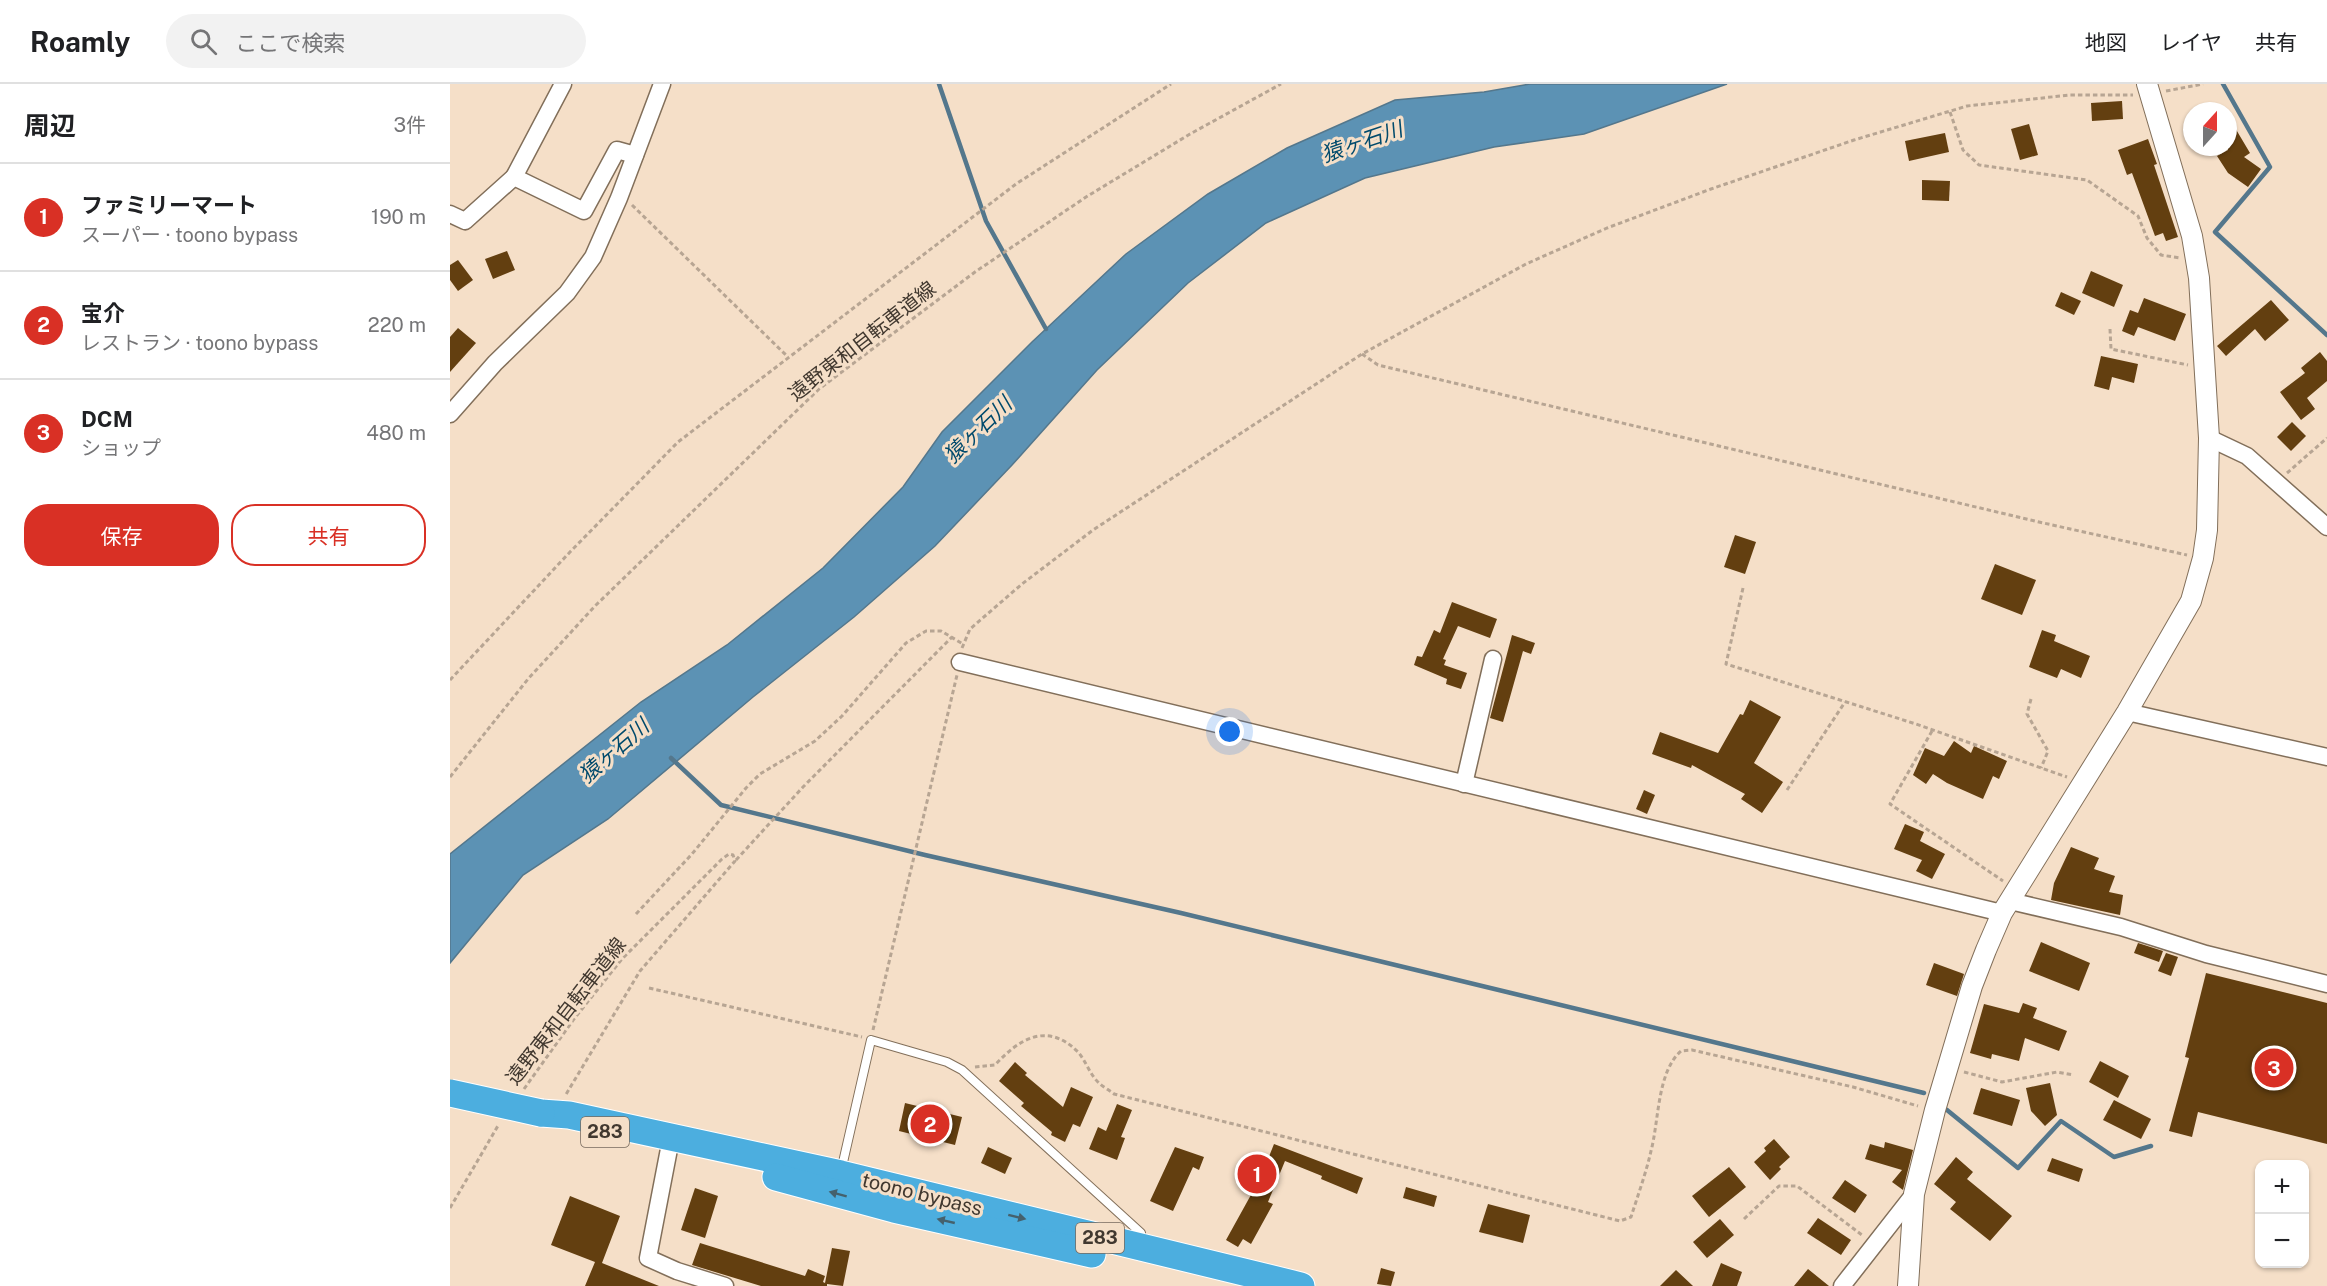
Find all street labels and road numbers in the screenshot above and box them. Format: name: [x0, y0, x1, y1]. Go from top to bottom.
street label: 遠野東和自転車道線: [784, 276, 940, 406]
street label: 遠野東和自転車道線: [501, 933, 631, 1089]
road number: 283: [581, 1117, 629, 1147]
street label: toono bypass: [859, 1167, 985, 1221]
road number: 283: [1076, 1223, 1124, 1253]

